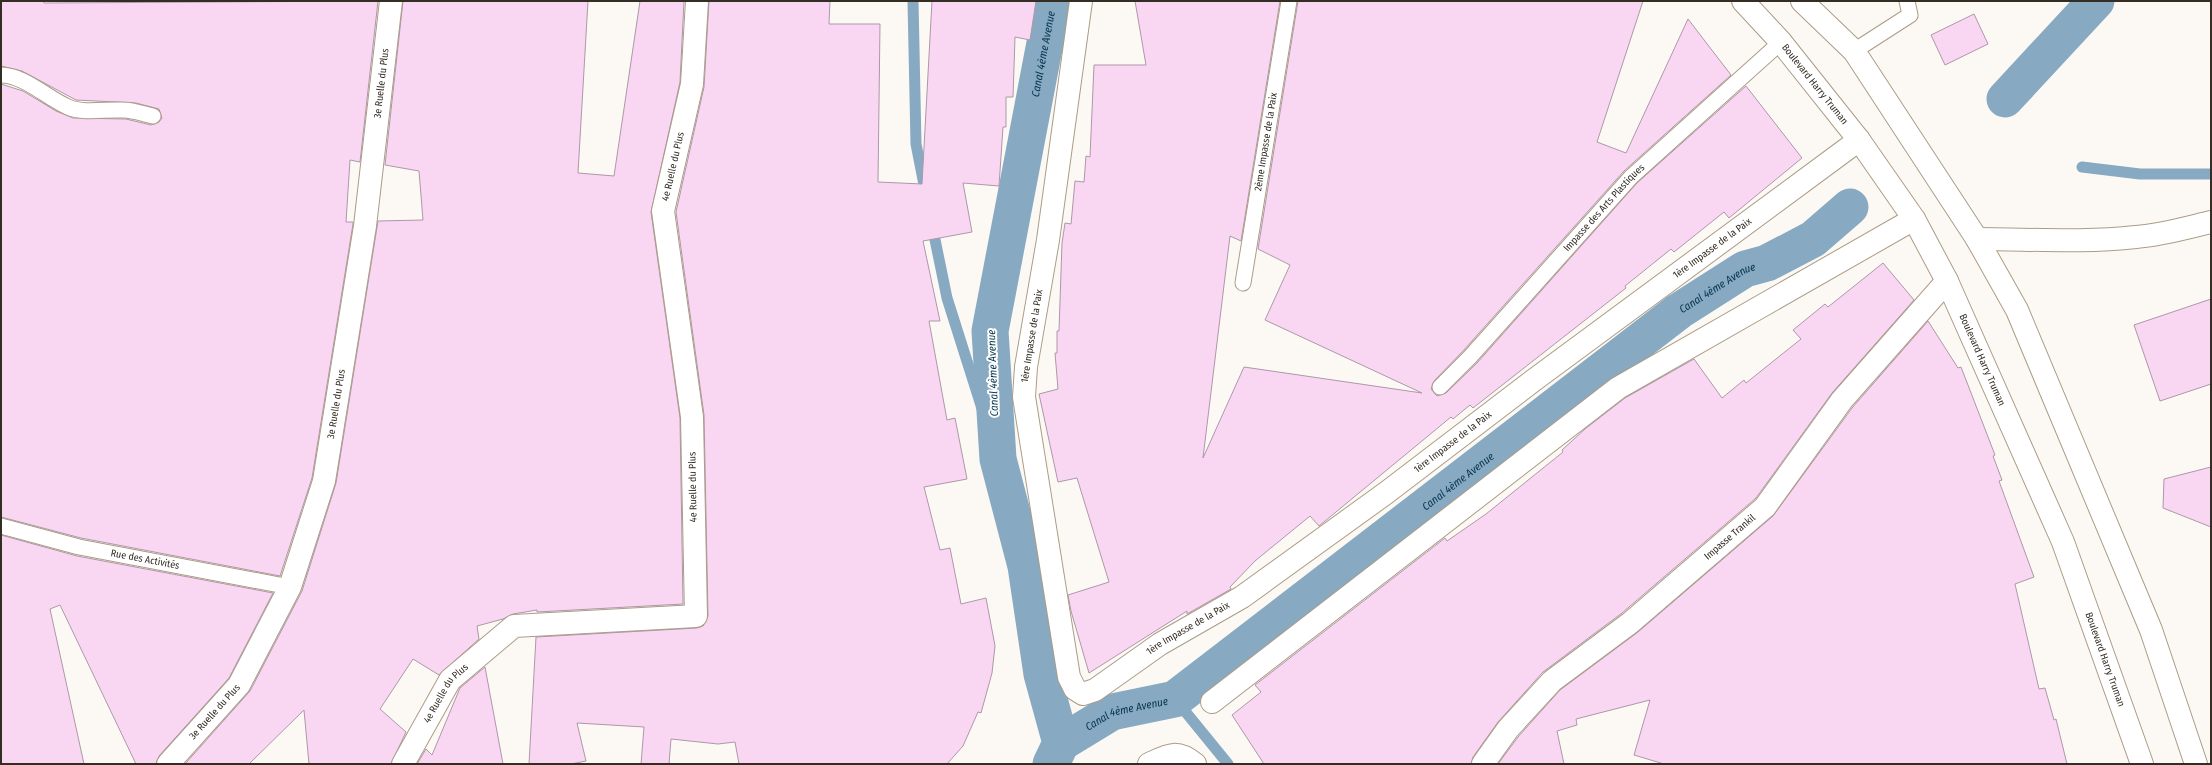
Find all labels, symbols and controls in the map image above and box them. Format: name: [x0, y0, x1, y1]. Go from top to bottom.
water label: Canal 4ème Avenue: [1028, 10, 1057, 98]
street label: Boulevard Harry Truman: [1779, 42, 1850, 127]
street label: 3e Ruelle du Plus: [372, 48, 391, 119]
street label: 2ème Impasse de la Paix: [1252, 91, 1280, 192]
street label: 4e Ruelle du Plus: [659, 131, 687, 202]
street label: Impasse des Arts Plastiques: [1561, 162, 1647, 254]
street label: 1ère Impasse de la Paix: [1671, 215, 1754, 281]
water label: Canal 4ème Avenue: [1677, 260, 1757, 316]
street label: 1ère Impasse de la Paix: [1019, 288, 1045, 384]
street label: Boulevard Harry Truman: [1956, 312, 2008, 408]
water label: Canal 4ème Avenue: [985, 329, 1001, 417]
street label: 3e Ruelle du Plus: [325, 368, 348, 440]
street label: 1ère Impasse de la Paix: [1411, 408, 1494, 476]
water label: Canal 4ème Avenue: [1419, 450, 1496, 513]
street label: 4e Ruelle du Plus: [686, 452, 700, 522]
street label: Impasse Trankil: [1702, 512, 1758, 563]
street label: Rue des Activités: [110, 547, 180, 572]
street label: 1ère Impasse de la Paix: [1144, 599, 1232, 658]
street label: Boulevard Harry Truman: [2082, 611, 2127, 708]
street label: 4e Ruelle du Plus: [421, 661, 471, 725]
street label: 3e Ruelle du Plus: [187, 682, 243, 742]
water label: Canal 4ème Avenue: [1083, 694, 1169, 733]

